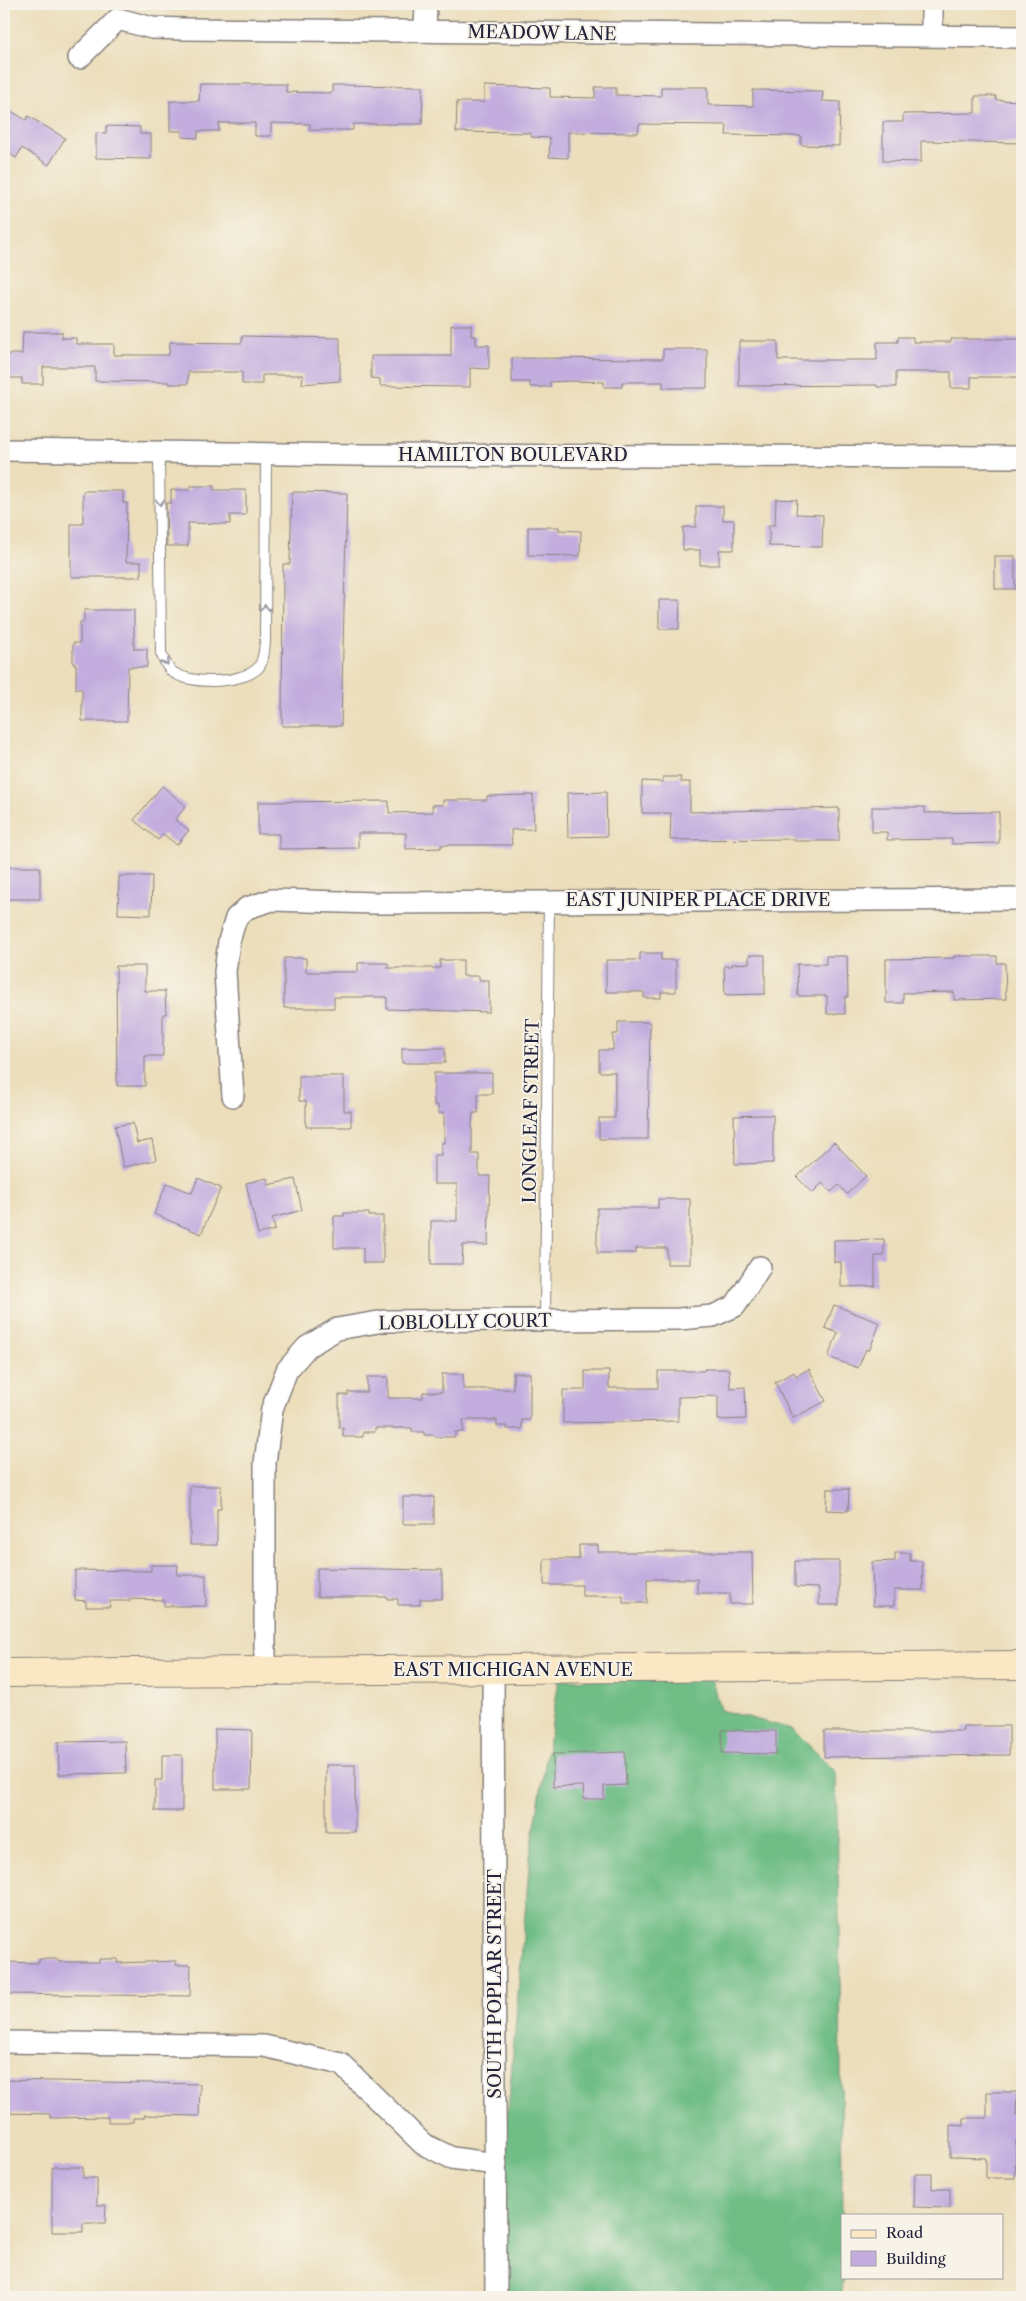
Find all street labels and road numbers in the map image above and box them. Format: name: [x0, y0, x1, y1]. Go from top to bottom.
street label: MEADOW LANE: [467, 21, 617, 45]
street label: HAMILTON BOULEVARD: [398, 444, 628, 466]
street label: EAST JUNIPER PLACE DRIVE: [566, 889, 830, 911]
street label: LONGLEAF STREET: [518, 1018, 544, 1204]
street label: LOBLOLLY COURT: [378, 1309, 552, 1335]
street label: EAST MICHIGAN AVENUE: [393, 1659, 633, 1681]
street label: SOUTH POPLAR STREET: [484, 1869, 506, 2099]

